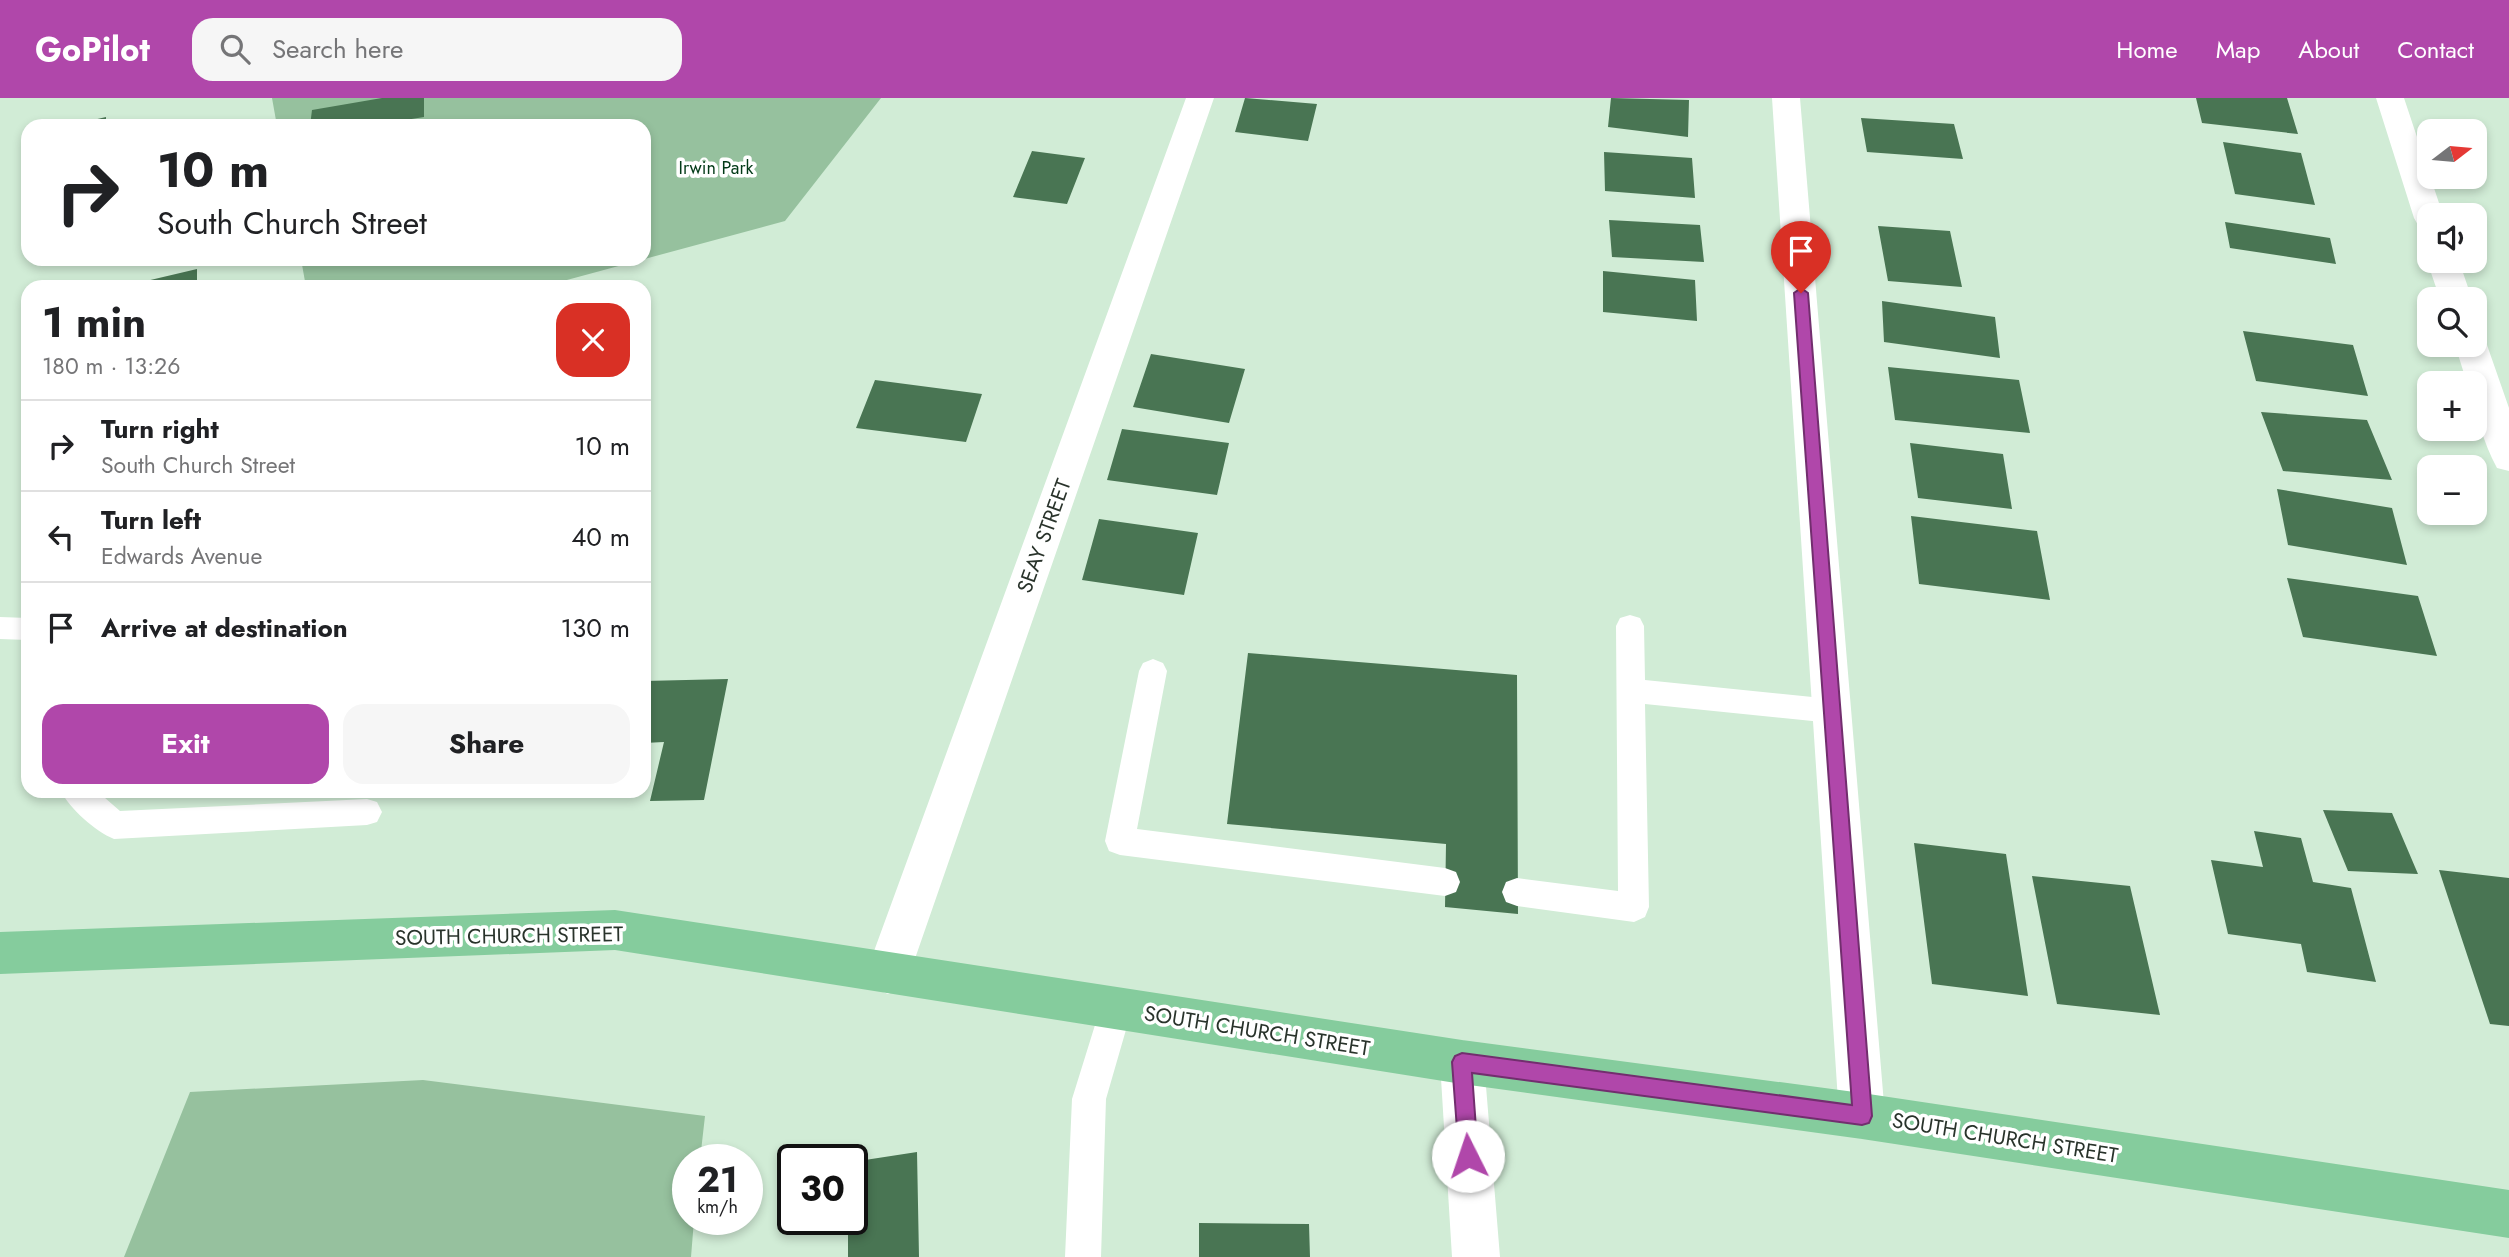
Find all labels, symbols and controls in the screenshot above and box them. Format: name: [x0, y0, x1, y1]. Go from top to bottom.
search box: [192, 18, 682, 81]
text: GoPilot: [35, 26, 150, 73]
icon: search: [216, 30, 254, 68]
text: Search here: [272, 30, 403, 68]
text: Home: [2116, 32, 2178, 67]
text: Map: [2216, 32, 2260, 67]
text: About: [2298, 32, 2359, 67]
text: Contact: [2397, 32, 2474, 67]
north arrow: [2417, 119, 2487, 189]
map controls: [2417, 119, 2487, 525]
text: 10 m: [157, 135, 269, 205]
icon: right: [42, 147, 133, 238]
park label: Irwin Park: [679, 155, 754, 181]
text: South Church Street: [157, 200, 427, 246]
button: sound: [2417, 203, 2487, 273]
pin: [1771, 221, 1831, 293]
icon: arrive: [1782, 232, 1820, 270]
button: search: [2417, 287, 2487, 357]
text: 1 min: [42, 292, 146, 353]
button: close: [556, 303, 630, 377]
text: 180 m · 13:26: [42, 349, 180, 383]
button: +: [2417, 371, 2487, 441]
text: Turn right: [101, 410, 219, 448]
icon: right: [42, 427, 80, 465]
text: 10 m: [575, 427, 630, 465]
text: South Church Street: [101, 448, 295, 482]
button: −: [2417, 455, 2487, 525]
street label: SEAY STREET: [1009, 475, 1079, 597]
text: Turn left: [101, 501, 201, 539]
icon: left: [42, 518, 80, 556]
text: 40 m: [571, 518, 630, 556]
text: Edwards Avenue: [101, 539, 262, 573]
icon: arrive: [42, 609, 80, 647]
text: Arrive at destination: [101, 609, 348, 647]
text: 130 m: [560, 609, 630, 647]
button: Exit: [42, 704, 329, 784]
button: Share: [343, 704, 630, 784]
street label: SOUTH CHURCH STREET: [395, 919, 624, 953]
street label: SOUTH CHURCH STREET: [1142, 998, 1372, 1064]
street label: SOUTH CHURCH STREET: [1890, 1105, 2120, 1171]
position arrow: [1431, 1119, 1505, 1193]
speed limit sign: 30: [777, 1144, 868, 1235]
text: 21: [697, 1155, 738, 1205]
text: km/h: [697, 1194, 738, 1220]

